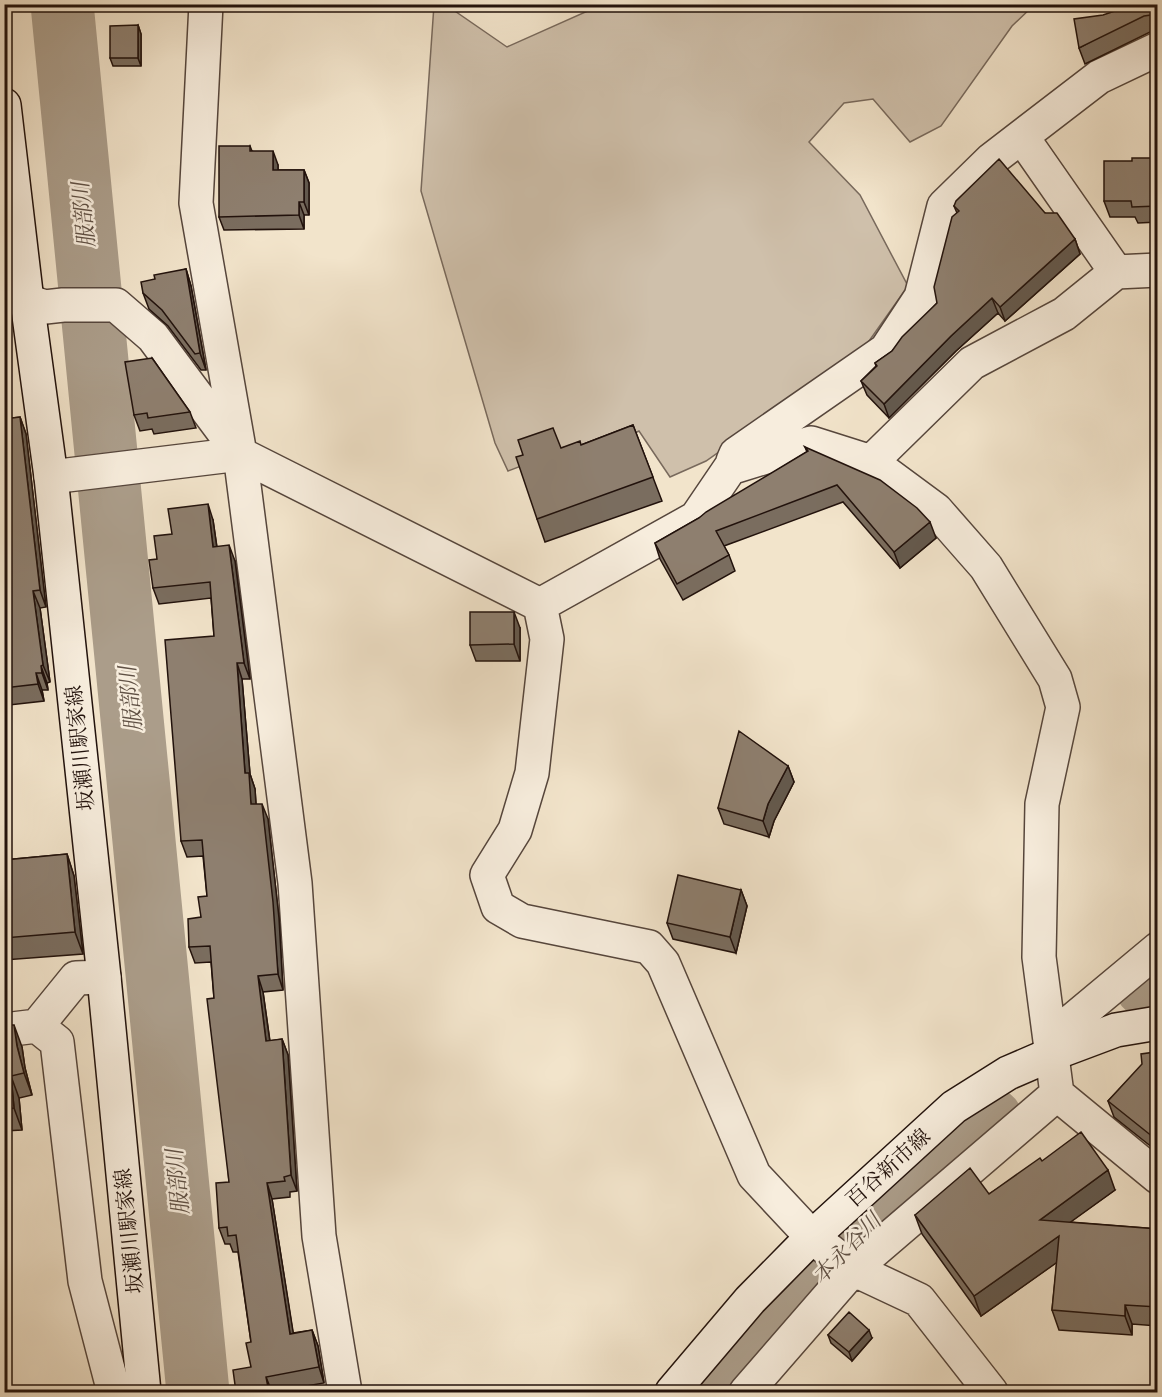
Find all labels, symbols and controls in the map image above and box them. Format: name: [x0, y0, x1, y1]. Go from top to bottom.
water label: 服部川: [66, 179, 100, 249]
water label: 服部川: [113, 663, 147, 733]
street label: 坂瀬川駅家線: [60, 684, 100, 812]
street label: 百谷新市線: [840, 1123, 936, 1213]
water label: 服部川: [160, 1146, 194, 1216]
street label: 坂瀬川駅家線: [109, 1167, 149, 1295]
water label: 本永谷川: [806, 1206, 888, 1289]

